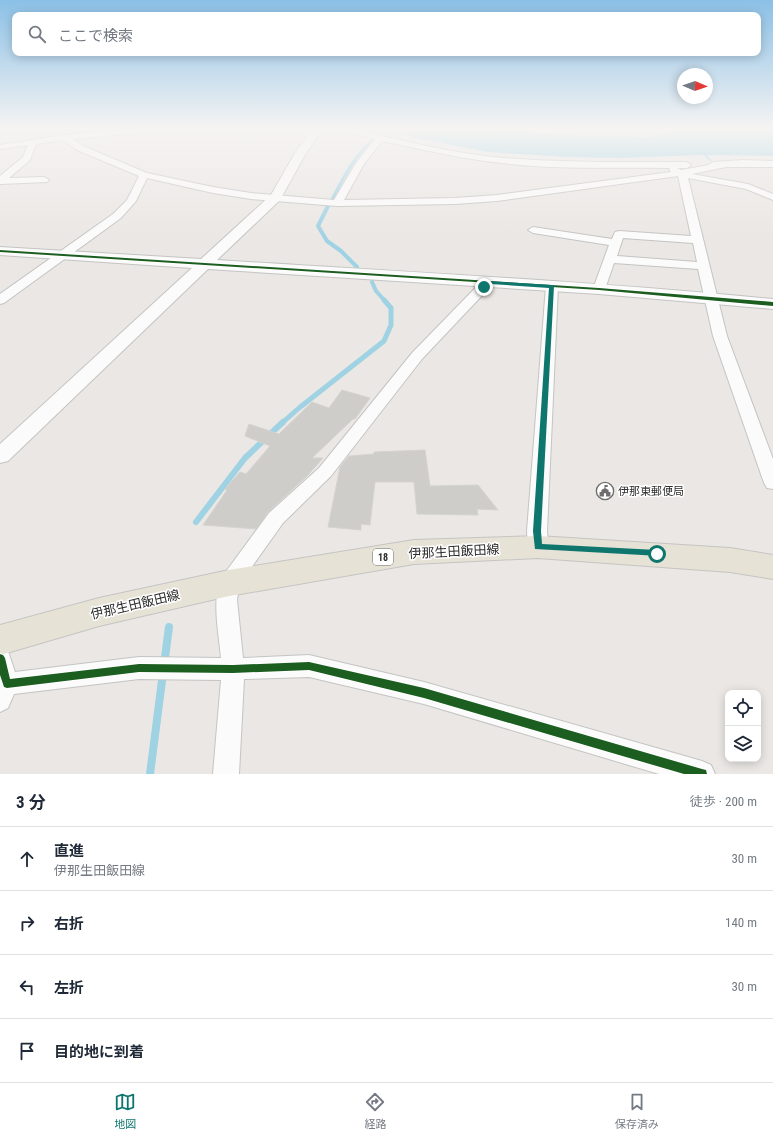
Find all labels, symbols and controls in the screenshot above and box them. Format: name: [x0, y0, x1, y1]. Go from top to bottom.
search box: [12, 12, 761, 56]
icon: search: [26, 23, 48, 45]
text: ここで検索: [58, 27, 133, 45]
north arrow: [677, 68, 713, 104]
route end: [475, 278, 493, 296]
public building icon: 伊那東郵便局: [595, 481, 615, 501]
place label: 伊那東郵便局: [618, 485, 684, 498]
street label: 伊那生田飯田線: [408, 542, 500, 561]
route start: [648, 545, 666, 563]
road number: 18: [373, 549, 393, 565]
street label: 伊那生田飯田線: [89, 587, 181, 622]
map controls: [725, 690, 761, 762]
button: locate: [725, 690, 761, 726]
button: layers: [725, 726, 761, 762]
text: 3 分: [16, 792, 46, 812]
text: 徒歩 · 200 m: [690, 794, 757, 809]
text: 直進: [54, 842, 84, 860]
icon: ahead: [16, 848, 38, 870]
text: 30 m: [731, 851, 757, 866]
text: 伊那生田飯田線: [54, 863, 145, 878]
icon: right: [16, 912, 38, 934]
text: 右折: [54, 915, 84, 933]
text: 140 m: [725, 915, 757, 930]
icon: left: [16, 976, 38, 998]
text: 左折: [54, 979, 84, 997]
text: 30 m: [731, 979, 757, 994]
icon: arrive: [16, 1040, 38, 1062]
text: 目的地に到着: [54, 1043, 144, 1061]
tab: 地図: [114, 1091, 136, 1131]
tab: 経路: [364, 1091, 386, 1131]
tab: 保存済み: [615, 1091, 659, 1131]

